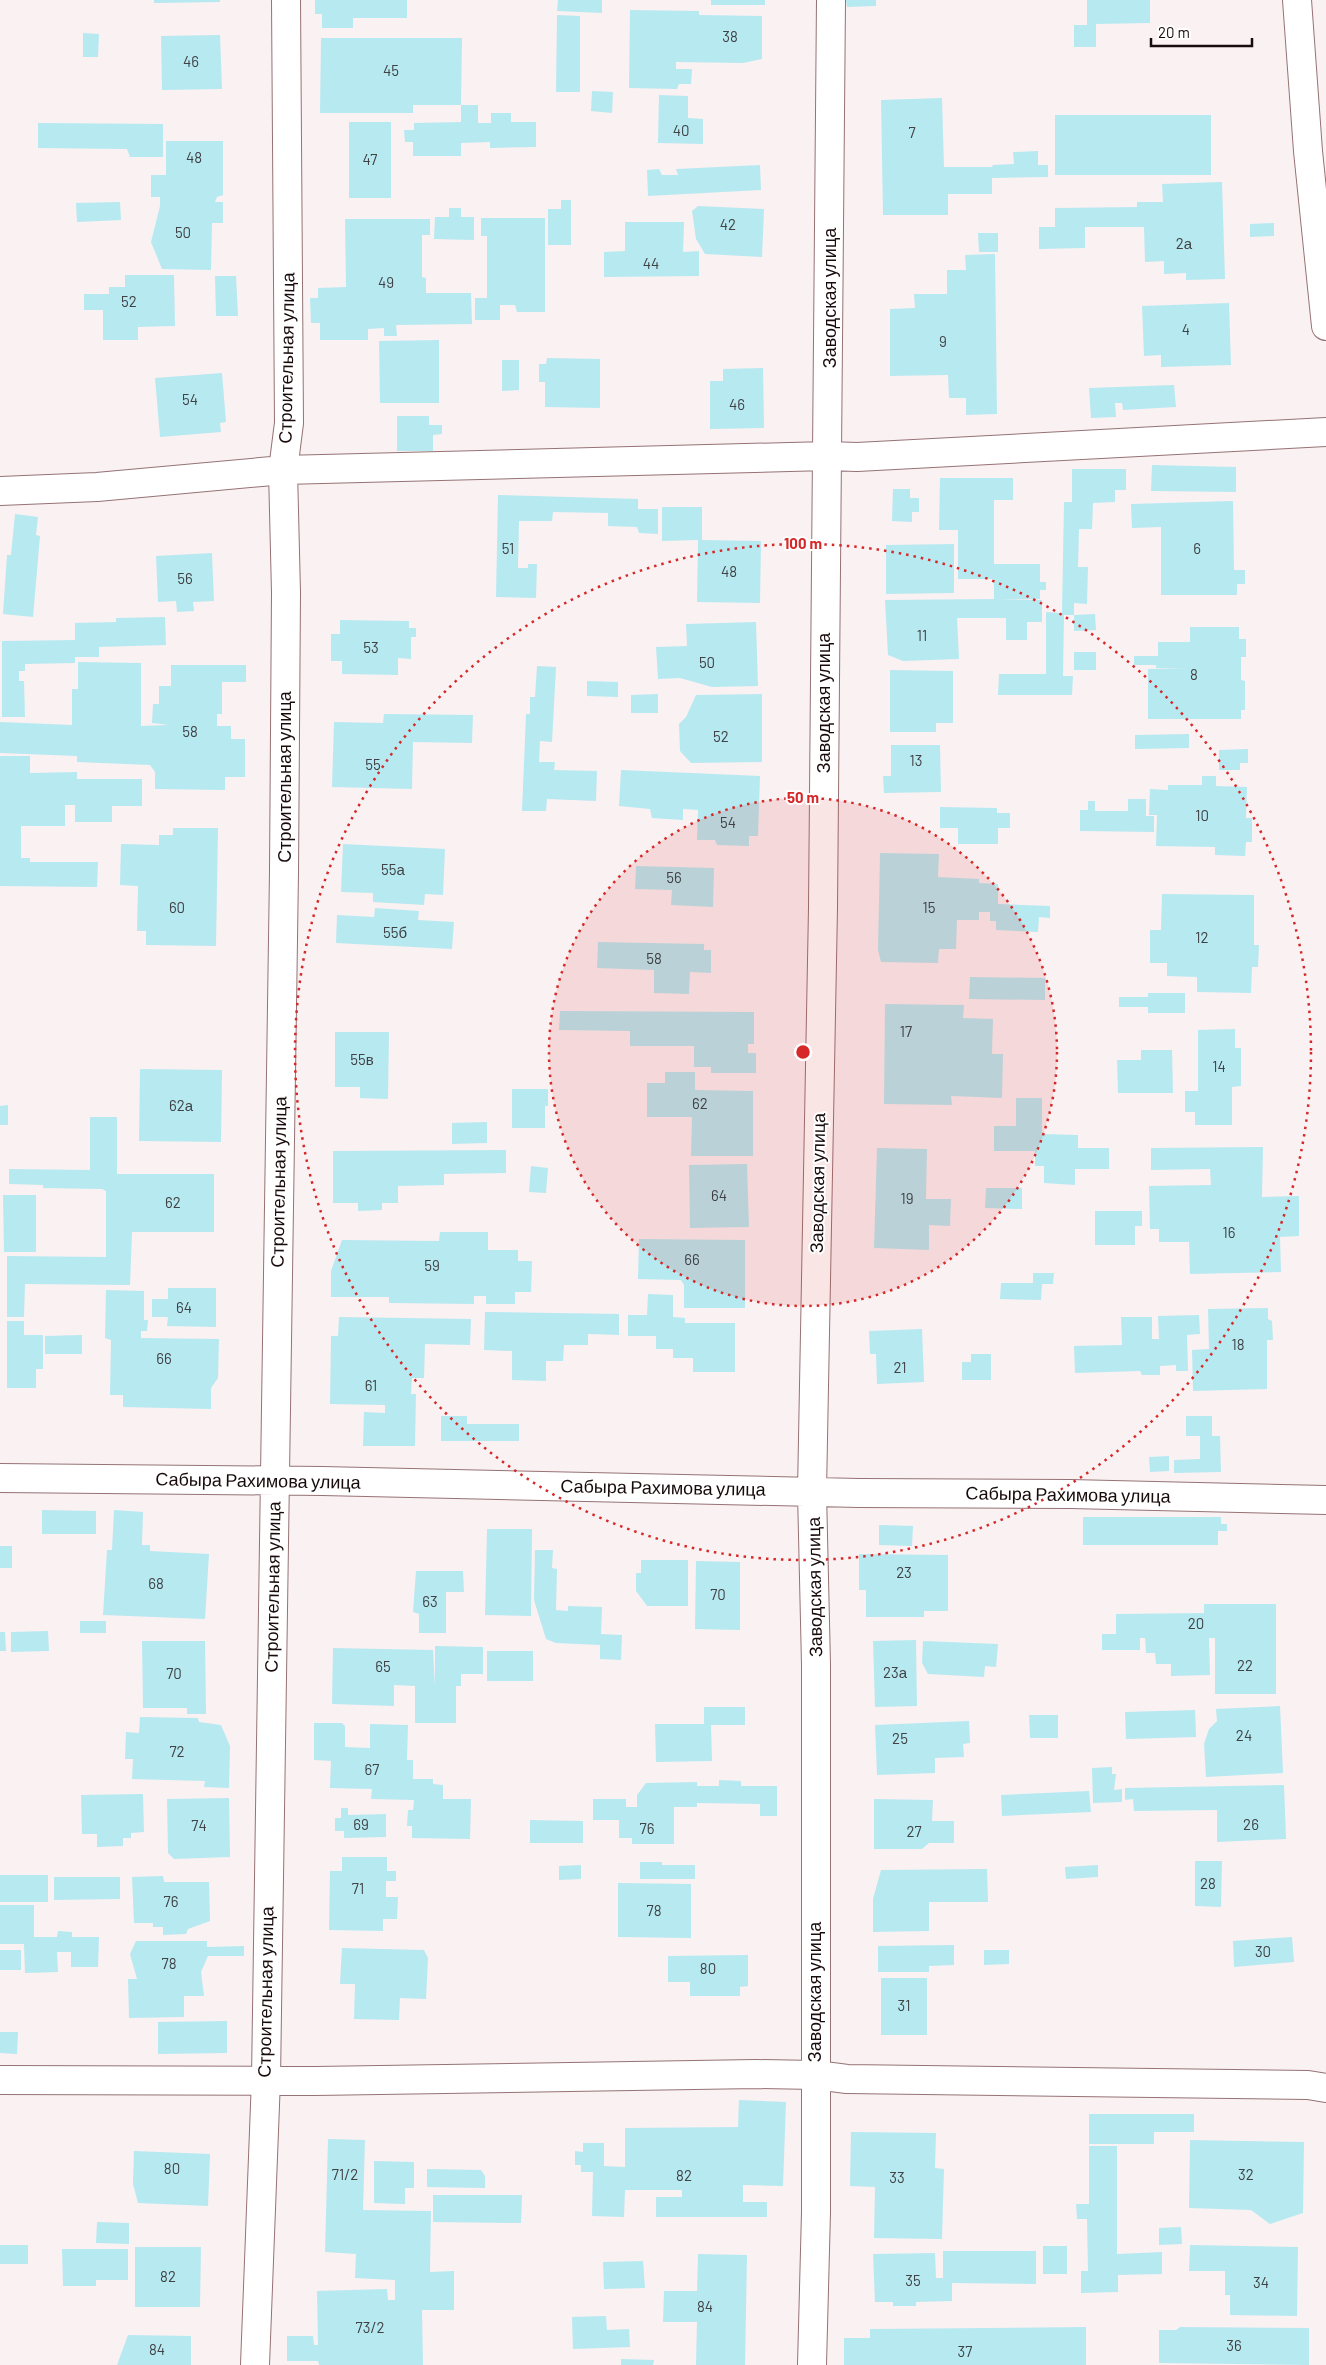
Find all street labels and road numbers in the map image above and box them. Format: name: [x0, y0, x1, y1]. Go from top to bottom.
street label: Заводская улица: [818, 227, 840, 368]
street label: Строительная улица: [274, 271, 299, 444]
street label: Заводская улица: [812, 632, 834, 773]
street label: Строительная улица: [273, 690, 295, 863]
street label: Строительная улица: [266, 1095, 291, 1268]
street label: Заводская улица: [805, 1112, 829, 1253]
street label: Сабыра Рахимова улица: [155, 1467, 362, 1493]
street label: Сабыра Рахимова улица: [560, 1474, 767, 1500]
street label: Сабыра Рахимова улица: [965, 1481, 1172, 1507]
street label: Строительная улица: [260, 1500, 285, 1673]
street label: Заводская улица: [802, 1516, 826, 1657]
street label: Строительная улица: [253, 1905, 278, 2078]
street label: Заводская улица: [803, 1921, 825, 2062]

